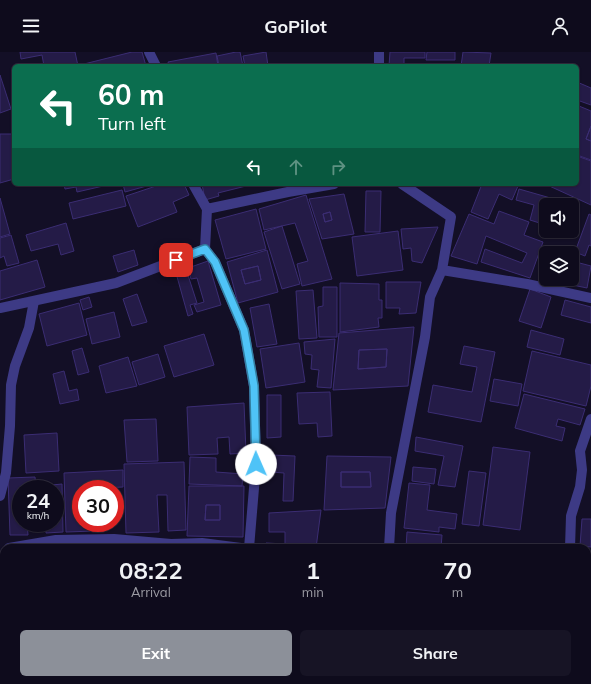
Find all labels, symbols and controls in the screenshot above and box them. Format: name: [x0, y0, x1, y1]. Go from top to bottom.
icon: menu: [20, 15, 42, 37]
text: GoPilot: [264, 15, 327, 38]
icon: person: [549, 15, 571, 37]
text: 60 m: [98, 77, 164, 112]
icon: left: [32, 80, 84, 132]
text: Turn left: [98, 112, 166, 135]
icon: left: [243, 156, 265, 178]
icon: ahead: [285, 156, 307, 178]
icon: right: [327, 156, 349, 178]
map controls: [539, 198, 579, 286]
button: sound: [539, 198, 579, 238]
pin: [159, 243, 193, 277]
button: layers: [539, 246, 579, 286]
icon: arrive: [165, 249, 187, 271]
position arrow: [235, 443, 277, 485]
speed limit sign: 30: [72, 480, 124, 532]
text: 24: [26, 488, 50, 513]
text: km/h: [27, 509, 49, 522]
text: 08:22: [119, 555, 183, 585]
text: 1: [306, 555, 320, 585]
text: 70: [443, 555, 472, 585]
text: Arrival: [131, 584, 171, 600]
text: min: [302, 584, 324, 600]
text: m: [452, 584, 463, 600]
button: Exit: [20, 630, 292, 676]
button: Share: [300, 630, 571, 676]

